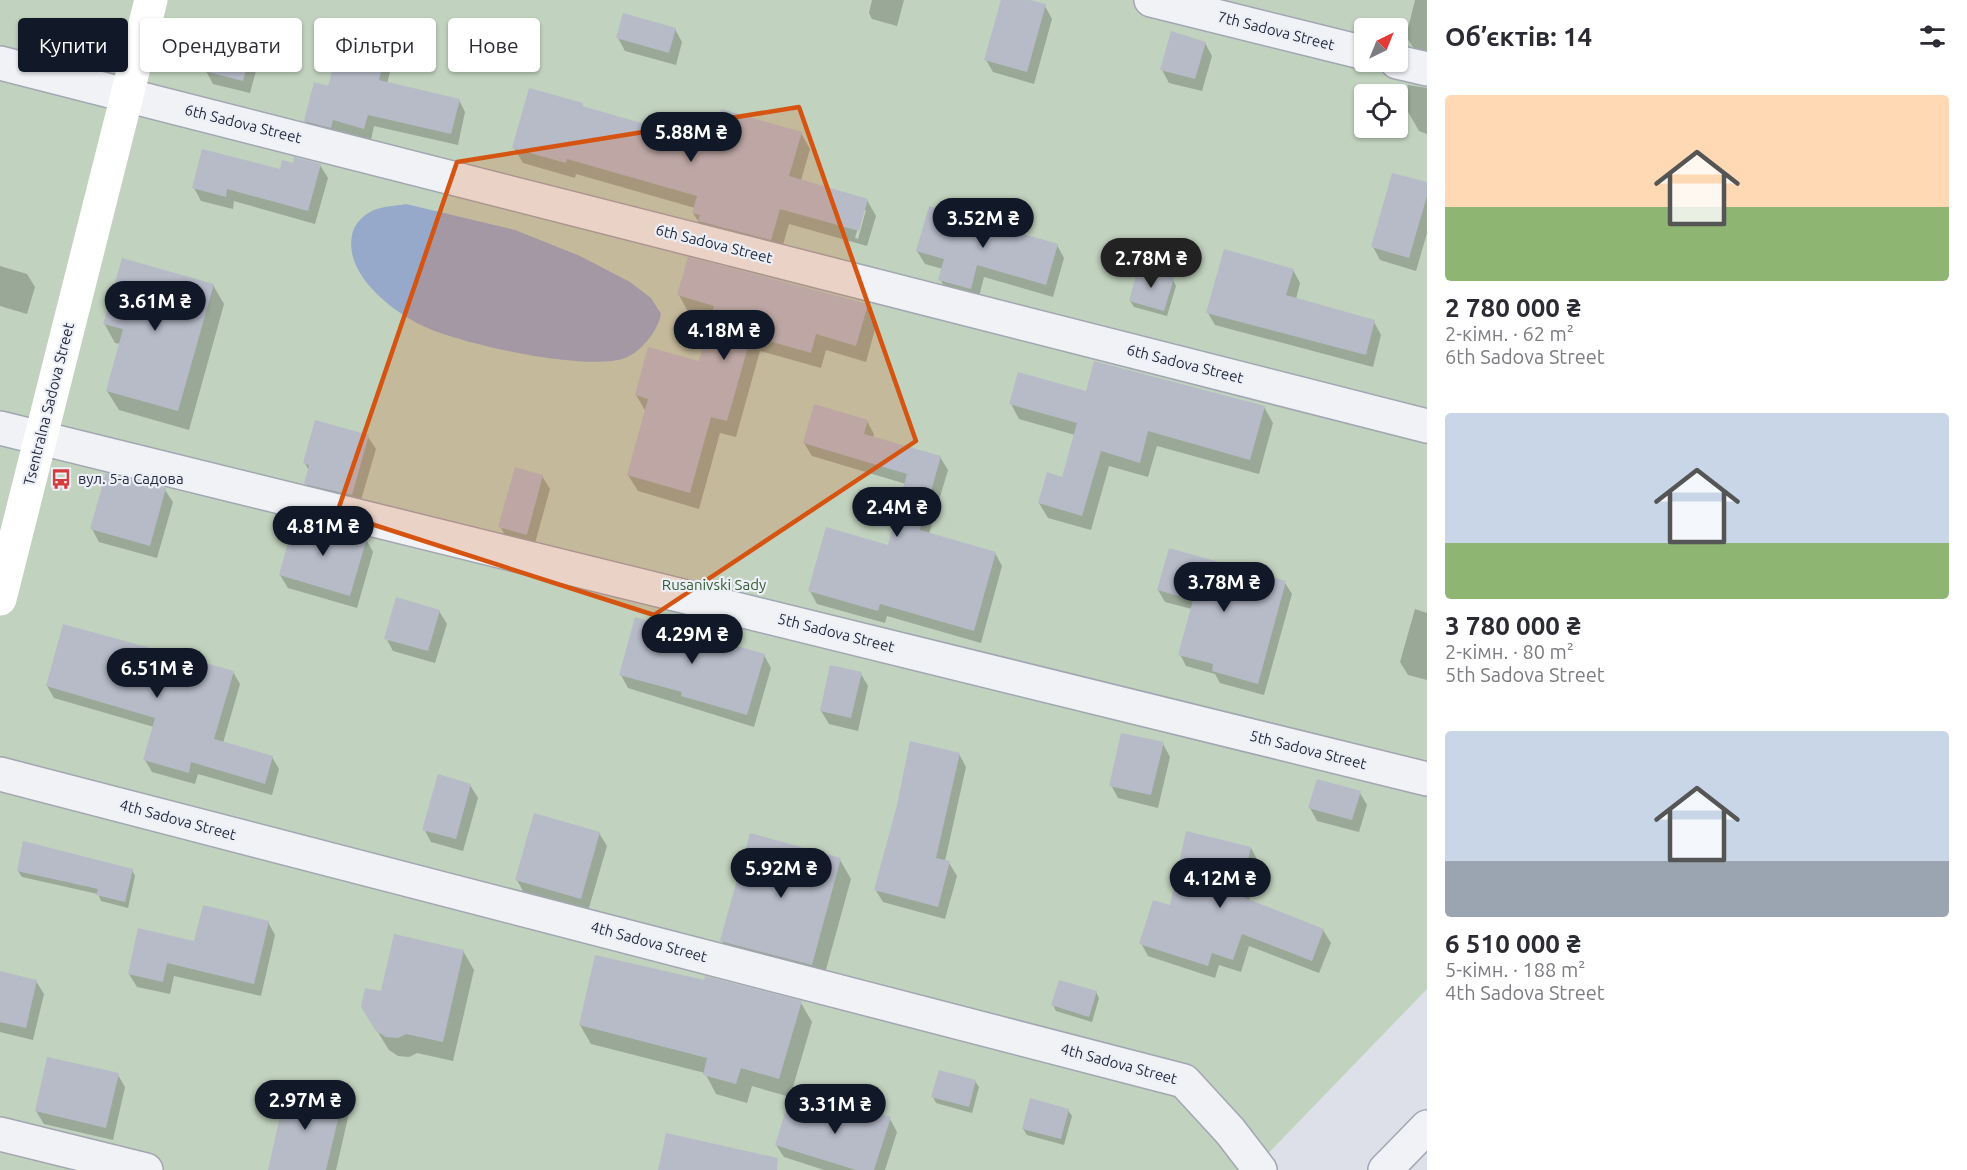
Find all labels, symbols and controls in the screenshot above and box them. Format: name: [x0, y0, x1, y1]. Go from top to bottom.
street label: 7th Sadova Street: [1216, 8, 1336, 53]
chip: Купити: [18, 18, 128, 72]
chip: Орендувати: [140, 18, 302, 72]
chip: Фільтри: [314, 18, 436, 72]
chip: Нове: [448, 18, 540, 72]
north arrow: [1354, 18, 1408, 72]
map controls: [1354, 18, 1408, 138]
icon: filters: [1916, 20, 1949, 53]
text: Об’єктів: 14: [1445, 22, 1592, 51]
button: locate: [1354, 84, 1408, 138]
street label: 6th Sadova Street: [183, 101, 303, 146]
pin: 5.88M ₴: [636, 112, 746, 163]
text: 5.88M ₴: [655, 120, 727, 143]
icon: home: [1643, 134, 1751, 242]
pin: 3.52M ₴: [928, 198, 1038, 249]
text: 3.52M ₴: [947, 206, 1019, 229]
street label: 6th Sadova Street: [654, 221, 774, 266]
pin: 2.78M ₴: [1096, 238, 1206, 289]
text: 2.78M ₴: [1115, 246, 1187, 269]
pin: 3.61M ₴: [100, 281, 210, 332]
text: 3.61M ₴: [119, 289, 191, 312]
text: 2 780 000 ₴: [1445, 293, 1581, 322]
pin: 4.18M ₴: [669, 310, 779, 361]
text: 4.18M ₴: [688, 318, 760, 341]
street label: Tsentralna Sadova Street: [20, 320, 77, 487]
text: 2-кімн. · 62 m²: [1445, 322, 1574, 345]
street label: 6th Sadova Street: [1125, 341, 1245, 386]
text: 6th Sadova Street: [1445, 345, 1605, 368]
icon: home: [1643, 452, 1751, 560]
bus stop icon: вул. 5-а Садова: [49, 467, 73, 491]
place label: вул. 5-а Садова: [78, 470, 184, 487]
pin: 2.4M ₴: [848, 487, 946, 538]
text: 2.4M ₴: [866, 495, 928, 518]
pin: 4.81M ₴: [268, 506, 378, 557]
text: 4.81M ₴: [287, 514, 359, 537]
pin: 3.78M ₴: [1169, 562, 1279, 613]
text: 3.78M ₴: [1188, 570, 1260, 593]
park label: Rusanivski Sady: [662, 576, 766, 593]
street label: 5th Sadova Street: [776, 610, 896, 655]
text: 3 780 000 ₴: [1445, 611, 1581, 640]
pin: 4.29M ₴: [637, 614, 747, 665]
text: 4.29M ₴: [656, 622, 728, 645]
text: 2-кімн. · 80 m²: [1445, 640, 1574, 663]
pin: 6.51M ₴: [102, 648, 212, 699]
text: 6.51M ₴: [121, 656, 193, 679]
text: 5th Sadova Street: [1445, 663, 1605, 686]
street label: 5th Sadova Street: [1248, 727, 1368, 772]
icon: home: [1643, 770, 1751, 878]
street label: 4th Sadova Street: [118, 796, 238, 843]
pin: 5.92M ₴: [726, 848, 836, 899]
text: 5.92M ₴: [745, 856, 817, 879]
pin: 4.12M ₴: [1165, 858, 1275, 909]
text: 4.12M ₴: [1184, 866, 1256, 889]
street label: 4th Sadova Street: [589, 918, 709, 965]
text: 6 510 000 ₴: [1445, 929, 1581, 958]
text: 5-кімн. · 188 m²: [1445, 958, 1585, 981]
text: 4th Sadova Street: [1445, 981, 1605, 1004]
street label: 4th Sadova Street: [1059, 1040, 1179, 1087]
pin: 2.97M ₴: [250, 1080, 360, 1131]
pin: 3.31M ₴: [780, 1084, 890, 1135]
text: 2.97M ₴: [269, 1088, 341, 1111]
text: 3.31M ₴: [799, 1092, 871, 1115]

